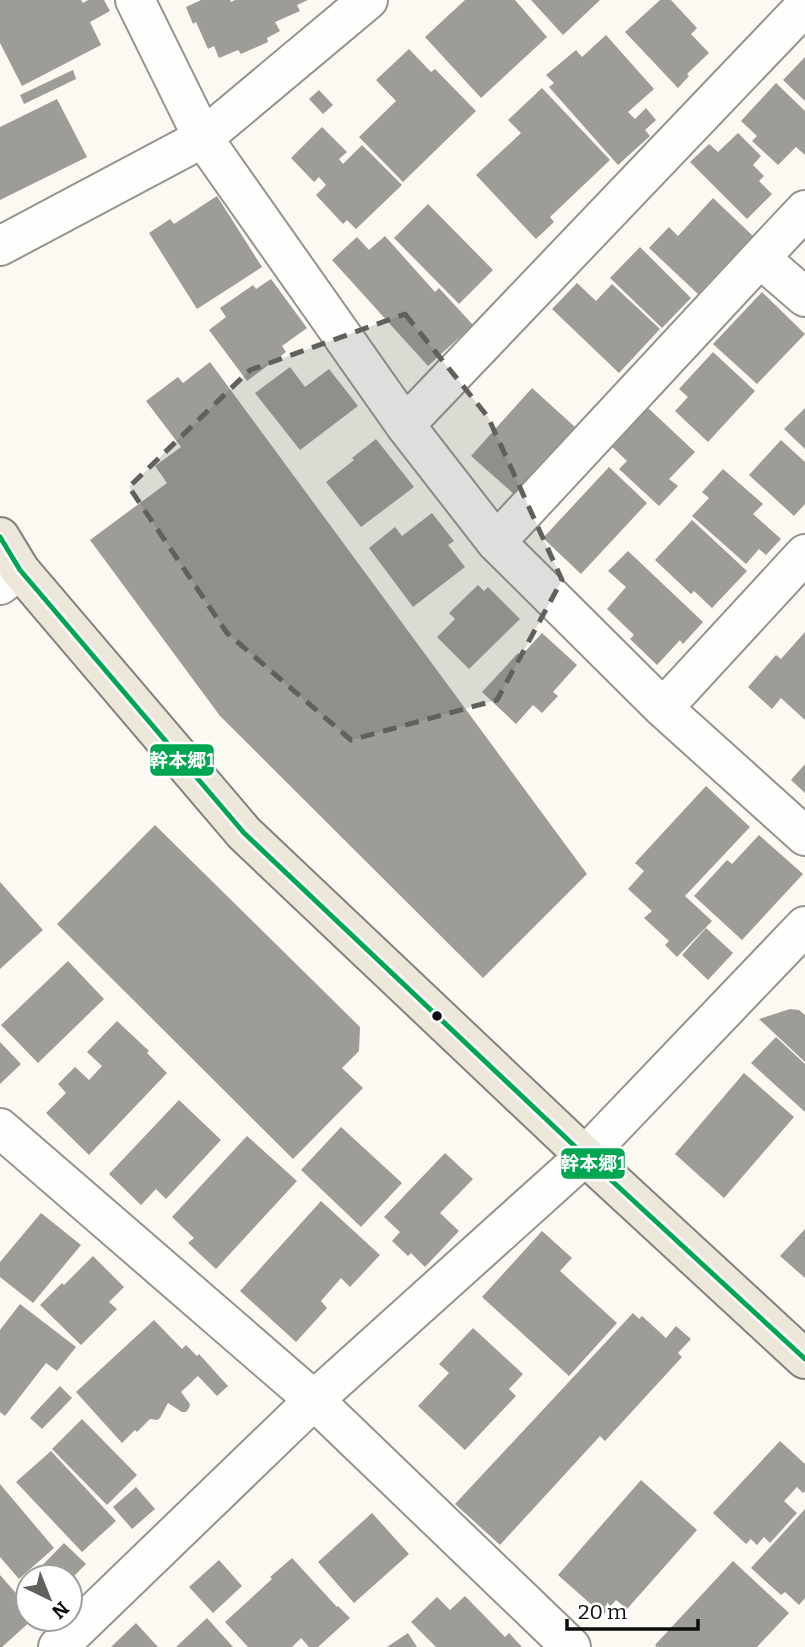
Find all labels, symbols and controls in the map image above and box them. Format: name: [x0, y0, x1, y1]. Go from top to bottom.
line badge: 幹本郷1: [149, 743, 215, 777]
text: 幹本郷1: [149, 749, 215, 772]
unlabelled marker: [430, 1009, 444, 1023]
line badge: 幹本郷1: [560, 1147, 626, 1180]
text: 幹本郷1: [560, 1152, 626, 1175]
north arrow: [14, 1563, 84, 1633]
scale bar: [567, 1588, 698, 1632]
text: N: [47, 1597, 73, 1624]
text: 20 m: [578, 1599, 627, 1625]

